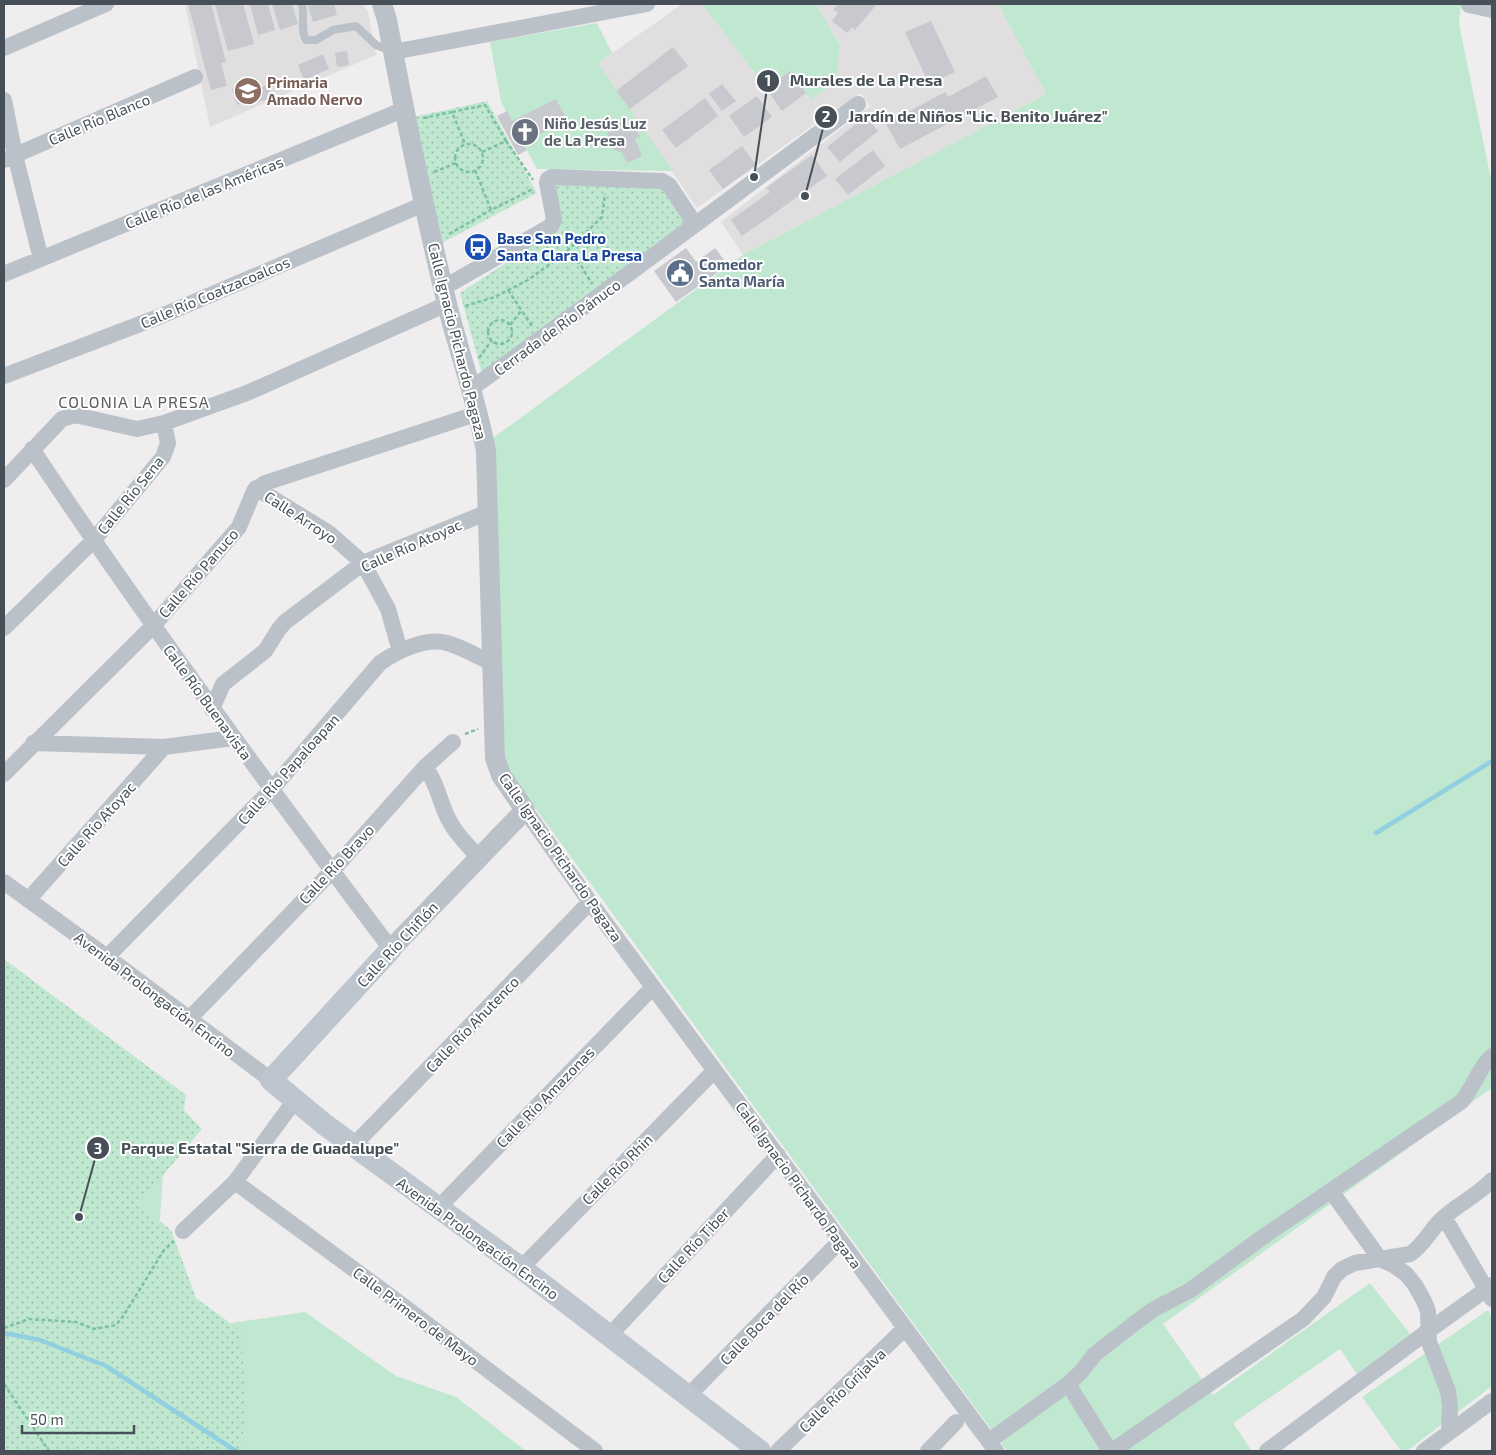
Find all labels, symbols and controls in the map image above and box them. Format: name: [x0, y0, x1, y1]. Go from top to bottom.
callout: Murales de La Presa: [755, 65, 953, 96]
text: Murales de La Presa: [790, 70, 942, 89]
text: 1: [765, 71, 771, 89]
place label: Primaria Amado Nervo: [267, 73, 363, 108]
school or university icon: Primaria Amado Nervo: [233, 76, 263, 106]
street label: Calle Río Blanco: [46, 90, 152, 148]
callout: Jardín de Niños "Lic. Benito Juárez": [814, 101, 1118, 132]
text: Jardín de Niños "Lic. Benito Juárez": [848, 106, 1108, 125]
text: 2: [822, 107, 831, 125]
place label: Niño Jesús Luz de La Presa: [544, 114, 647, 149]
church icon: Niño Jesús Luz de La Presa: [510, 117, 540, 147]
street label: Calle Río de las Américas: [122, 152, 286, 232]
place label: Base San Pedro Santa Clara La Presa: [497, 229, 642, 264]
bus stop icon: Base San Pedro Santa Clara La Presa: [463, 232, 493, 262]
street label: Calle Ignacio Pichardo Pagaza: [425, 241, 491, 441]
street label: Calle Río Coatzacoalcos: [138, 252, 292, 332]
place label: Comedor Santa María: [699, 255, 785, 290]
public building icon: Comedor Santa María: [665, 258, 695, 288]
street label: Cerrada de Río Pánuco: [490, 275, 624, 379]
district label: COLONIA LA PRESA: [58, 392, 210, 411]
street label: Calle Río Sena: [93, 452, 167, 538]
street label: Calle Arroyo: [261, 487, 341, 547]
street label: Calle Río Atoyac: [358, 515, 464, 575]
street label: Calle Río Panuco: [154, 525, 242, 621]
street label: Calle Río Buenavista: [160, 641, 256, 763]
street label: Calle Río Papaloapan: [234, 710, 342, 828]
street label: Calle Ignacio Pichardo Pagaza: [496, 769, 626, 945]
street label: Calle Río Atoyac: [53, 778, 139, 870]
street label: Calle Río Bravo: [295, 821, 377, 907]
street label: Calle Río Chiflón: [353, 898, 441, 990]
street label: Avenida Prolongación Encino: [71, 928, 239, 1060]
street label: Calle Río Ahutenco: [422, 972, 522, 1076]
street label: Calle Río Amazonas: [492, 1043, 598, 1151]
street label: Calle Ignacio Pichardo Pagaza: [732, 1098, 866, 1272]
street label: Calle Río Rhin: [578, 1130, 656, 1208]
callout: Parque Estatal "Sierra de Guadalupe": [86, 1133, 409, 1164]
text: Parque Estatal "Sierra de Guadalupe": [121, 1138, 399, 1157]
text: 3: [94, 1139, 102, 1157]
street label: Avenida Prolongación Encino: [393, 1173, 563, 1303]
street label: Calle Río Tiber: [653, 1204, 733, 1286]
street label: Calle Primero de Mayo: [350, 1263, 482, 1369]
street label: Calle Boca del Río: [716, 1270, 812, 1368]
street label: Calle Río Grijalva: [795, 1344, 890, 1437]
scale bar: [22, 1402, 135, 1434]
text: 50 m: [30, 1410, 64, 1428]

